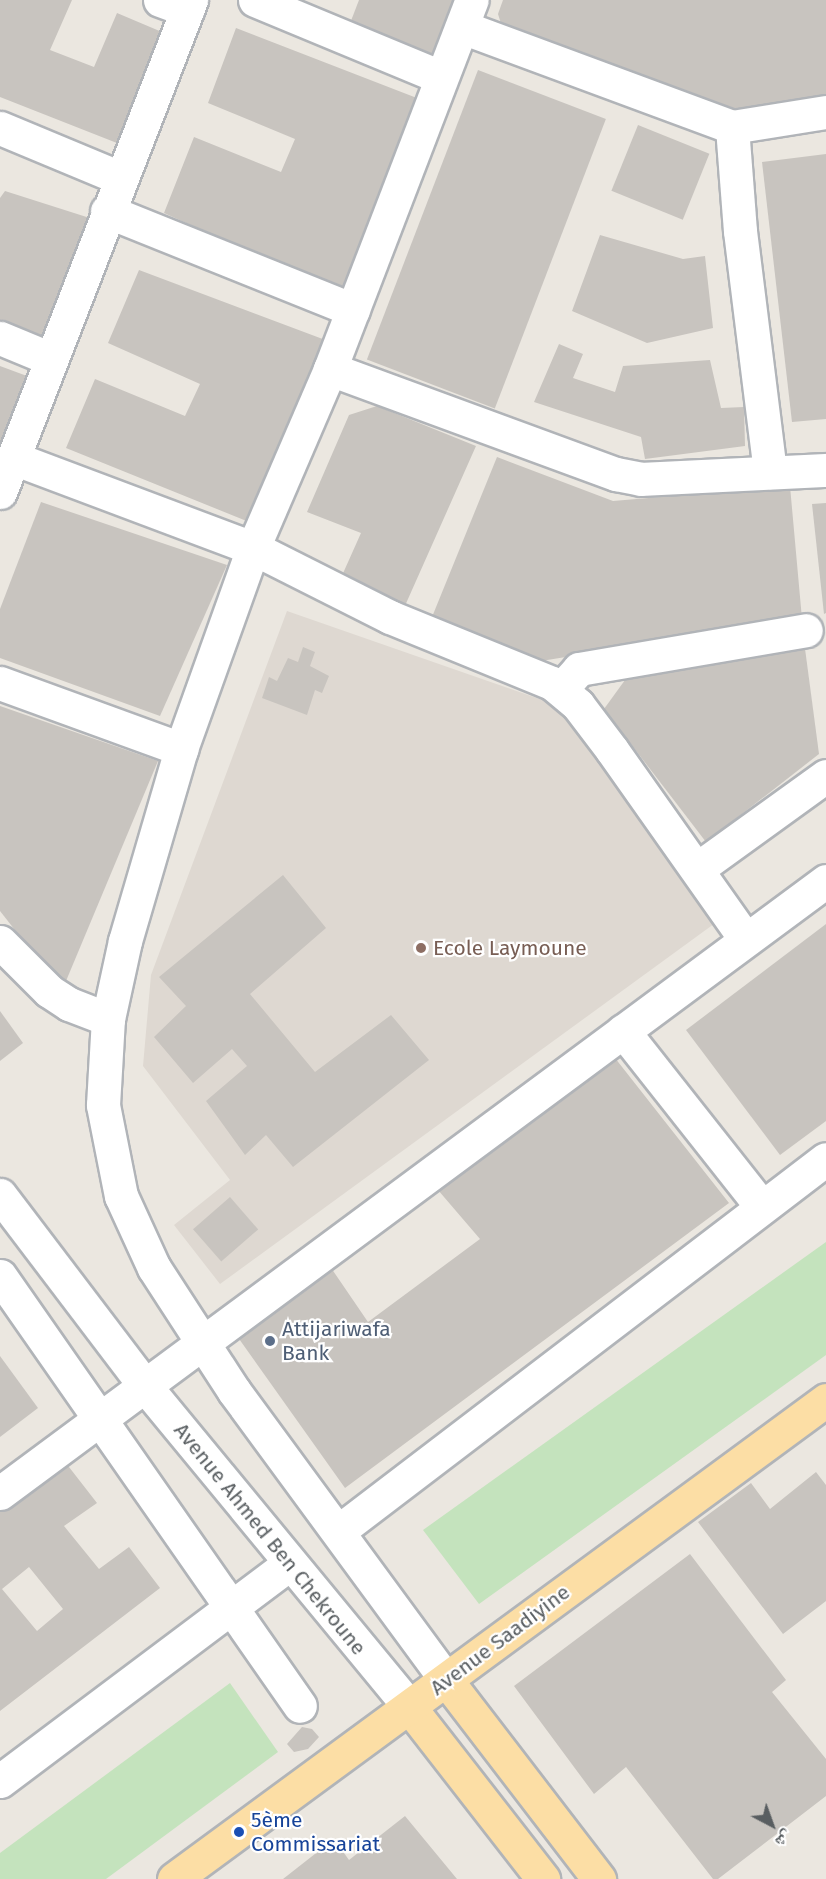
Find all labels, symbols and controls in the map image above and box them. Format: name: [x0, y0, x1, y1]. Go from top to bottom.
place label: Ecole Laymoune: [433, 935, 587, 961]
marker: Ecole Laymoune: [414, 941, 428, 955]
place label: Attijariwafa Bank: [282, 1316, 391, 1366]
marker: Attijariwafa Bank: [263, 1334, 277, 1348]
street label: Avenue Ahmed Ben Chekroune: [169, 1418, 371, 1660]
street label: Avenue Saadiyine: [425, 1579, 575, 1701]
north arrow: [742, 1795, 802, 1855]
place label: 5ème Commissariat: [251, 1807, 380, 1857]
marker: 5ème Commissariat: [232, 1825, 246, 1839]
text: ش: [772, 1826, 797, 1852]

